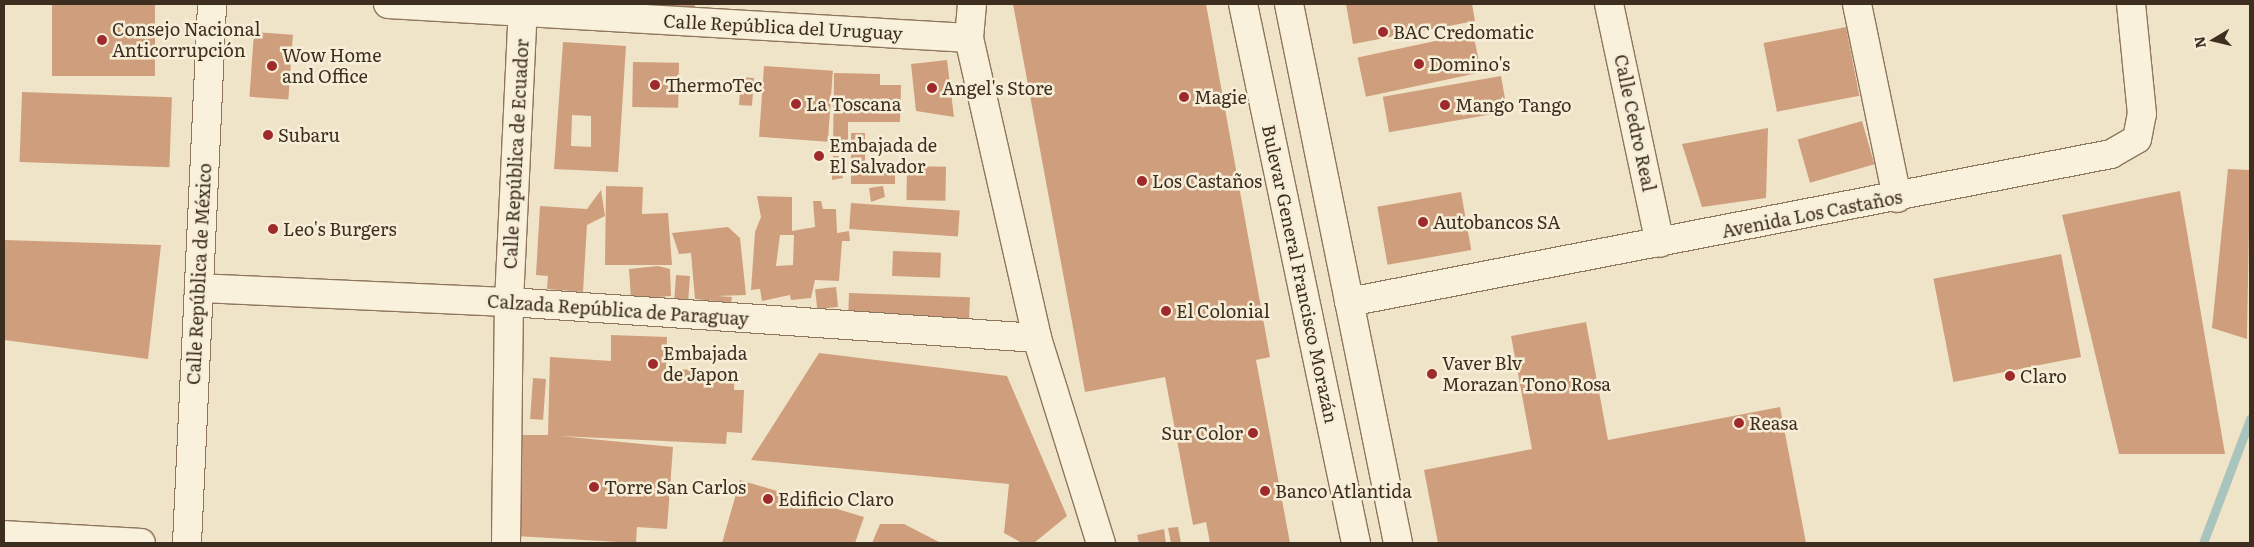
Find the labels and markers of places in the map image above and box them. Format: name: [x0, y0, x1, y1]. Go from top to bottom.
place label: Consejo Nacional Anticorrupción: [112, 19, 261, 62]
place label: BAC Credomatic: [1393, 21, 1534, 43]
marker: BAC Credomatic: [1377, 26, 1389, 38]
marker: Consejo Nacional Anticorrupción: [96, 34, 108, 46]
place label: Wow Home and Office: [282, 45, 381, 88]
place label: Domino's: [1429, 53, 1510, 75]
marker: Domino's: [1413, 58, 1425, 70]
marker: Wow Home and Office: [266, 60, 278, 72]
place label: ThermoTec: [665, 74, 762, 96]
place label: Angel's Store: [942, 77, 1053, 99]
marker: ThermoTec: [649, 79, 661, 91]
marker: Angel's Store: [926, 82, 938, 94]
place label: Magie: [1194, 86, 1247, 108]
marker: Magie: [1178, 91, 1190, 103]
place label: La Toscana: [806, 93, 901, 115]
place label: Mango Tango: [1455, 94, 1572, 116]
marker: La Toscana: [790, 98, 802, 110]
marker: Mango Tango: [1439, 99, 1451, 111]
place label: Subaru: [278, 124, 340, 146]
marker: Subaru: [262, 129, 274, 141]
place label: Embajada de El Salvador: [829, 135, 937, 178]
marker: Embajada de El Salvador: [813, 150, 825, 162]
place label: Los Castaños: [1152, 170, 1262, 192]
marker: Los Castaños: [1136, 175, 1148, 187]
place label: Autobancos SA: [1433, 211, 1560, 233]
marker: Autobancos SA: [1417, 216, 1429, 228]
place label: Leo's Burgers: [283, 218, 397, 240]
marker: Leo's Burgers: [267, 223, 279, 235]
place label: El Colonial: [1176, 300, 1270, 322]
marker: El Colonial: [1160, 305, 1172, 317]
place label: Embajada de Japon: [663, 343, 747, 386]
place label: Vaver Blv Morazan Tono Rosa: [1442, 353, 1611, 396]
marker: Embajada de Japon: [647, 358, 659, 370]
place label: Claro: [2020, 365, 2067, 387]
marker: Vaver Blv Morazan Tono Rosa: [1426, 368, 1438, 380]
marker: Claro: [2004, 370, 2016, 382]
place label: Reasa: [1749, 412, 1798, 434]
marker: Reasa: [1733, 417, 1745, 429]
place label: Sur Color: [1161, 422, 1243, 444]
marker: Sur Color: [1247, 427, 1259, 439]
place label: Torre San Carlos: [604, 476, 746, 498]
place label: Banco Atlantida: [1275, 480, 1412, 502]
marker: Torre San Carlos: [588, 481, 600, 493]
marker: Banco Atlantida: [1259, 485, 1271, 497]
place label: Edificio Claro: [778, 488, 894, 510]
marker: Edificio Claro: [762, 493, 774, 505]

